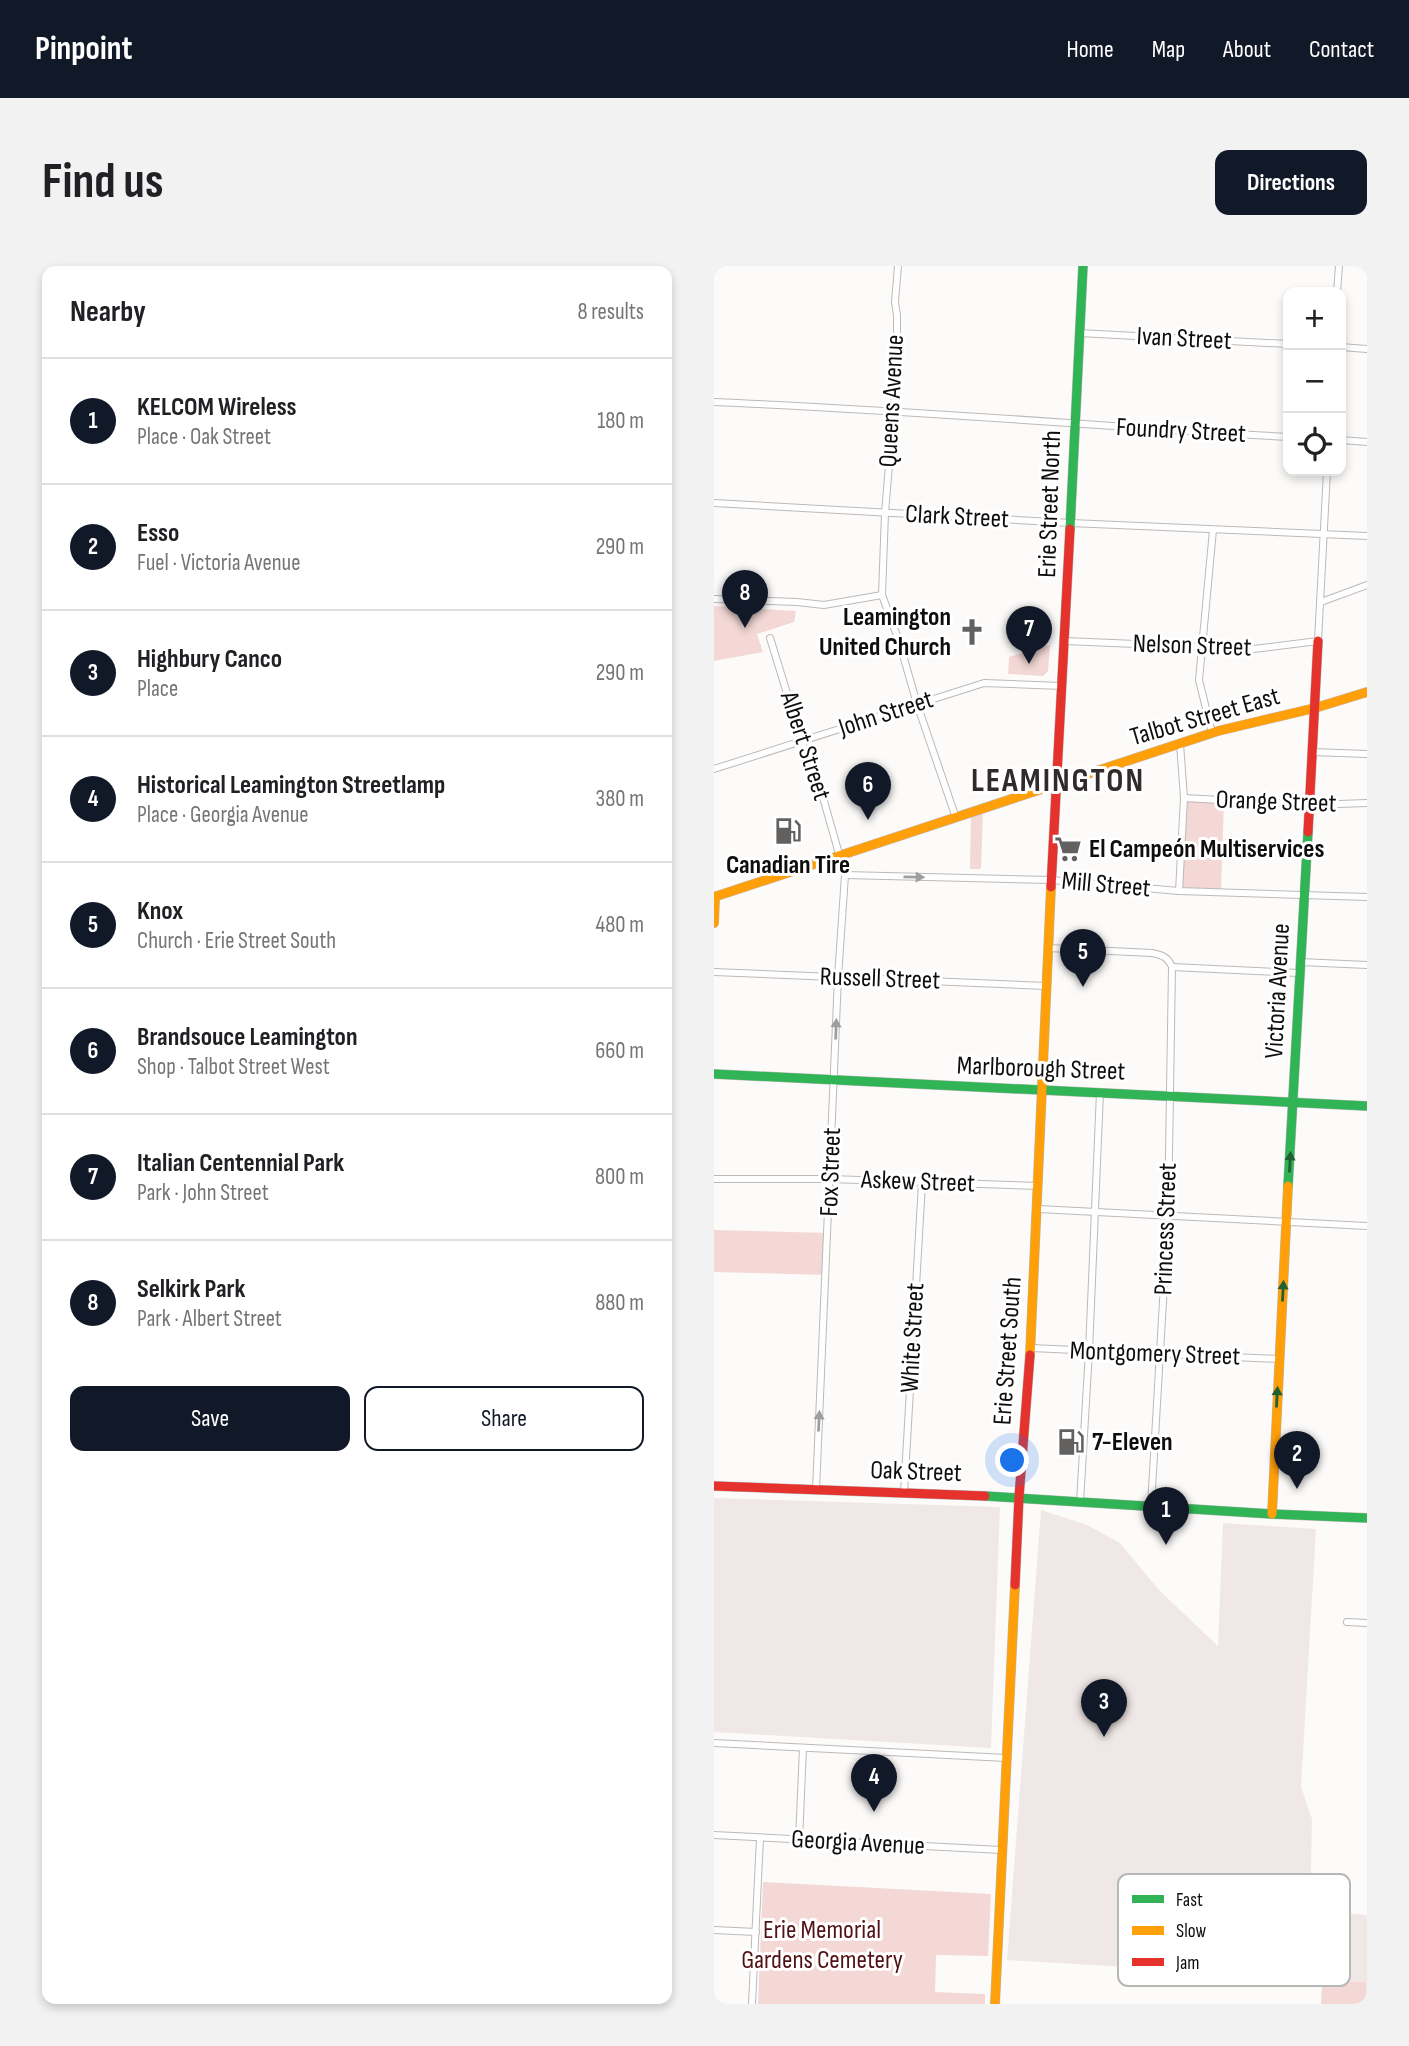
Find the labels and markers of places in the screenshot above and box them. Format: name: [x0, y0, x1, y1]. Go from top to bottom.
pin: 8: [722, 570, 768, 628]
place label: Leamington United Church: [819, 602, 951, 663]
pin: 7: [1006, 606, 1052, 664]
church icon: Leamington United Church: [957, 617, 987, 647]
pin: 6: [845, 762, 891, 820]
fuel station icon: Canadian Tire: [773, 816, 803, 846]
supermarket icon: El Campeón Multiservices: [1053, 834, 1083, 864]
place label: El Campeón Multiservices: [1089, 834, 1324, 865]
place label: Canadian Tire: [726, 850, 850, 881]
pin: 5: [1060, 929, 1106, 987]
fuel station icon: 7-Eleven: [1056, 1427, 1086, 1457]
place label: 7-Eleven: [1092, 1427, 1173, 1458]
pin: 2: [1274, 1431, 1320, 1489]
pin: 1: [1143, 1487, 1189, 1545]
pin: 3: [1081, 1679, 1127, 1737]
pin: 4: [851, 1754, 897, 1812]

